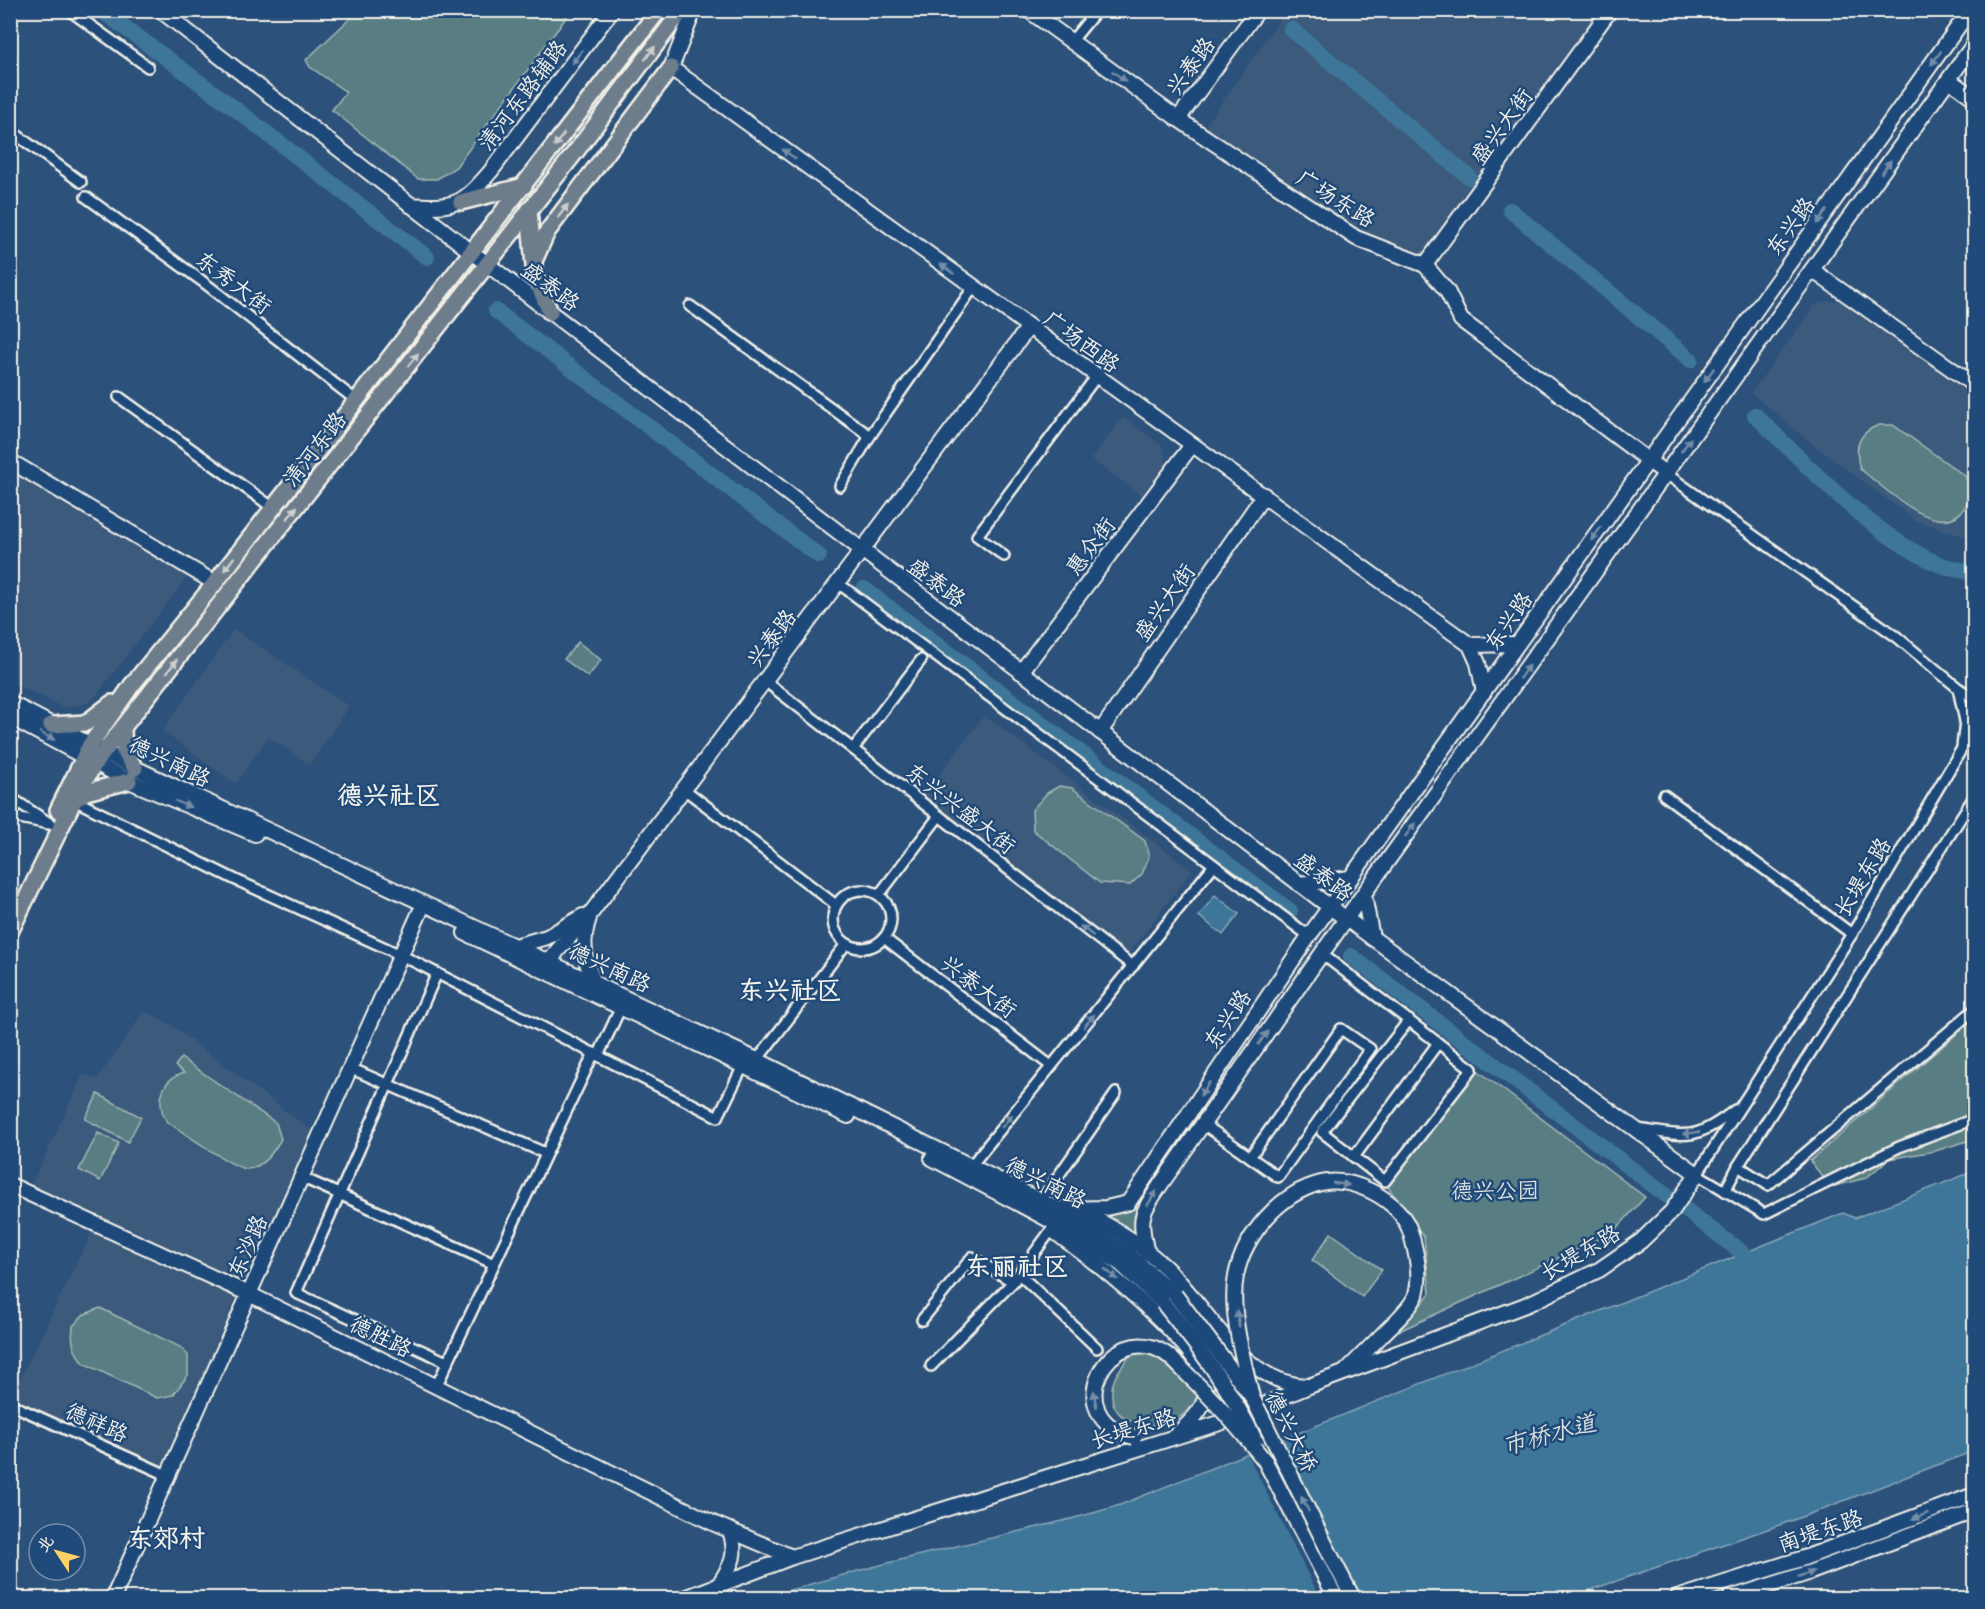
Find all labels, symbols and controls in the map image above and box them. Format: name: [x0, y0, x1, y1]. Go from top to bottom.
street label: 兴泰路: [1161, 32, 1221, 101]
street label: 清河东路辅路: [473, 35, 573, 156]
one-way arrow: [644, 45, 656, 61]
one-way arrow: [571, 49, 583, 65]
one-way arrow: [1930, 50, 1942, 66]
one-way arrow: [1110, 70, 1126, 82]
street label: 盛兴大街: [1465, 83, 1538, 170]
one-way arrow: [554, 133, 566, 148]
one-way arrow: [782, 148, 798, 160]
one-way arrow: [1880, 160, 1892, 176]
street label: 广场东路: [1291, 165, 1380, 233]
street label: 东兴路: [1761, 192, 1821, 261]
one-way arrow: [557, 203, 569, 219]
one-way arrow: [1816, 208, 1828, 224]
street label: 东秀大街: [190, 246, 276, 320]
street label: 盛泰路: [516, 257, 585, 317]
one-way arrow: [939, 263, 955, 275]
street label: 广场西路: [1038, 305, 1125, 378]
one-way arrow: [406, 352, 419, 368]
one-way arrow: [1703, 367, 1715, 383]
street label: 清河东路: [277, 407, 352, 492]
one-way arrow: [1679, 437, 1691, 452]
one-way arrow: [286, 505, 299, 521]
street label: 惠众街: [1061, 512, 1121, 581]
one-way arrow: [1590, 526, 1602, 541]
street label: 盛泰路: [902, 553, 971, 613]
one-way arrow: [224, 556, 236, 571]
street label: 盛兴大街: [1129, 559, 1201, 646]
street label: 东兴路: [1479, 587, 1538, 656]
street label: 兴泰路: [742, 604, 802, 673]
one-way arrow: [165, 659, 177, 674]
one-way arrow: [1518, 664, 1530, 680]
street label: 德兴南路: [124, 731, 215, 793]
one-way arrow: [39, 732, 56, 741]
street label: 东兴兴盛大街: [900, 758, 1020, 860]
district label: 德兴社区: [337, 781, 441, 811]
one-way arrow: [174, 799, 192, 809]
one-way arrow: [1404, 823, 1416, 839]
street label: 长堤东路: [1829, 833, 1897, 922]
street label: 盛泰路: [1289, 847, 1358, 907]
one-way arrow: [1080, 925, 1095, 937]
street label: 德兴南路: [564, 938, 655, 998]
street label: 兴泰大街: [935, 950, 1021, 1024]
district label: 东兴社区: [738, 976, 842, 1006]
street label: 东兴路: [1199, 985, 1257, 1054]
one-way arrow: [1082, 1013, 1094, 1028]
one-way arrow: [1257, 1030, 1268, 1046]
one-way arrow: [1199, 1080, 1211, 1096]
one-way arrow: [1000, 1113, 1013, 1129]
one-way arrow: [1681, 1129, 1700, 1138]
street label: 德兴南路: [1000, 1151, 1091, 1214]
park label: 德兴公园: [1451, 1178, 1539, 1204]
one-way arrow: [1332, 1179, 1351, 1188]
one-way arrow: [1146, 1190, 1157, 1206]
street label: 东沙路: [223, 1211, 273, 1282]
street label: 长堤东路: [1536, 1220, 1625, 1286]
district label: 东丽社区: [965, 1252, 1069, 1282]
one-way arrow: [1103, 1268, 1119, 1281]
one-way arrow: [1233, 1309, 1242, 1328]
street label: 德胜路: [345, 1311, 416, 1363]
street label: 德兴大桥: [1260, 1386, 1323, 1477]
one-way arrow: [1091, 1389, 1100, 1408]
street label: 德祥路: [61, 1398, 132, 1448]
street label: 长堤东路: [1087, 1404, 1179, 1454]
water label: 市桥水道: [1499, 1408, 1601, 1460]
one-way arrow: [1301, 1495, 1310, 1512]
street label: 南堤东路: [1774, 1504, 1866, 1558]
one-way arrow: [1911, 1512, 1929, 1521]
north arrow: [27, 1522, 87, 1582]
district label: 东郊村: [127, 1524, 205, 1554]
text: 北: [34, 1532, 58, 1556]
one-way arrow: [1797, 1568, 1815, 1578]

